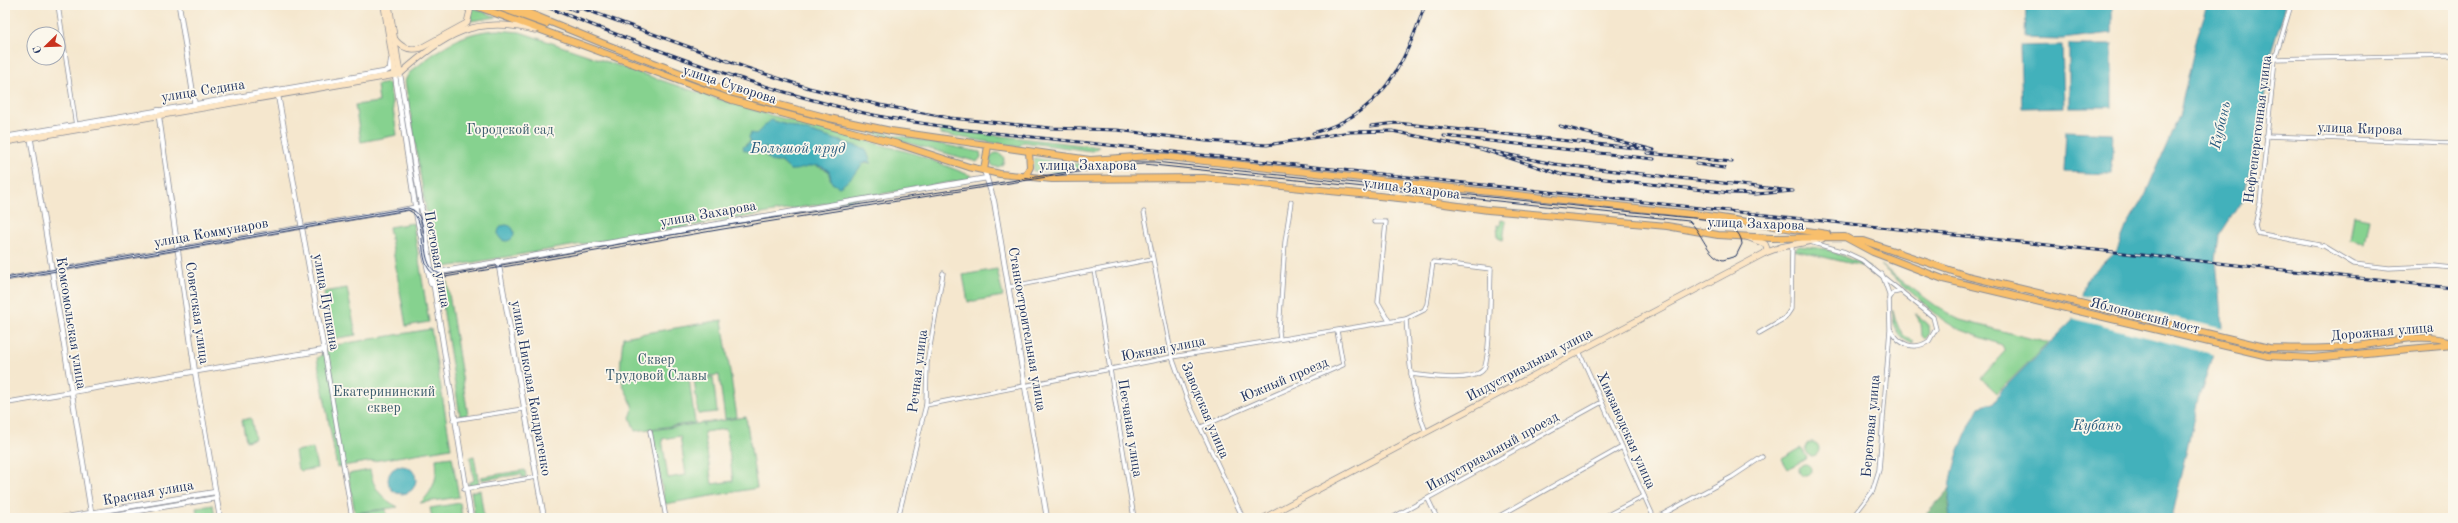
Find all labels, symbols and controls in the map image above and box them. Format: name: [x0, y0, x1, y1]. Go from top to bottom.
north arrow: [26, 26, 66, 66]
text: С: [32, 44, 45, 55]
street label: Нефтеперегонная улица: [2242, 54, 2275, 204]
street label: улица Суворова: [681, 63, 779, 107]
street label: улица Седина: [160, 77, 246, 105]
water label: Кубань: [2207, 100, 2234, 152]
street label: улица Кирова: [2317, 121, 2403, 137]
park label: Городской сад: [466, 123, 554, 137]
water label: Большой пруд: [750, 142, 846, 157]
street label: улица Захарова: [1039, 159, 1137, 173]
street label: улица Захарова: [1363, 176, 1461, 202]
street label: улица Захарова: [659, 199, 757, 229]
street label: Постовая улица: [422, 210, 452, 309]
street label: улица Захарова: [1707, 215, 1805, 233]
street label: улица Коммунаров: [153, 216, 270, 250]
street label: Станкостроительная улица: [1006, 246, 1048, 412]
street label: улица Пушкина: [311, 253, 341, 352]
street label: Комсомольская улица: [54, 256, 88, 390]
street label: Советская улица: [183, 261, 211, 365]
street label: Яблоновский мост: [2088, 296, 2201, 336]
street label: улица Николая Кондратенко: [509, 299, 553, 477]
street label: Дорожная улица: [2330, 321, 2434, 343]
street label: Индустриальная улица: [1464, 326, 1595, 404]
street label: Речная улица: [906, 329, 930, 414]
street label: Южная улица: [1120, 334, 1207, 364]
park label: Сквер Трудовой Славы: [605, 353, 707, 383]
street label: Южный проезд: [1239, 355, 1330, 405]
street label: Заводская улица: [1179, 360, 1232, 461]
street label: Химзаводская улица: [1594, 370, 1658, 491]
street label: Береговая улица: [1860, 374, 1882, 478]
street label: Песчаная улица: [1115, 378, 1145, 478]
park label: Екатерининский сквер: [333, 385, 435, 415]
street label: Индустриальный проезд: [1424, 410, 1561, 494]
water label: Кубань: [2072, 418, 2121, 434]
street label: Красная улица: [102, 478, 195, 508]

